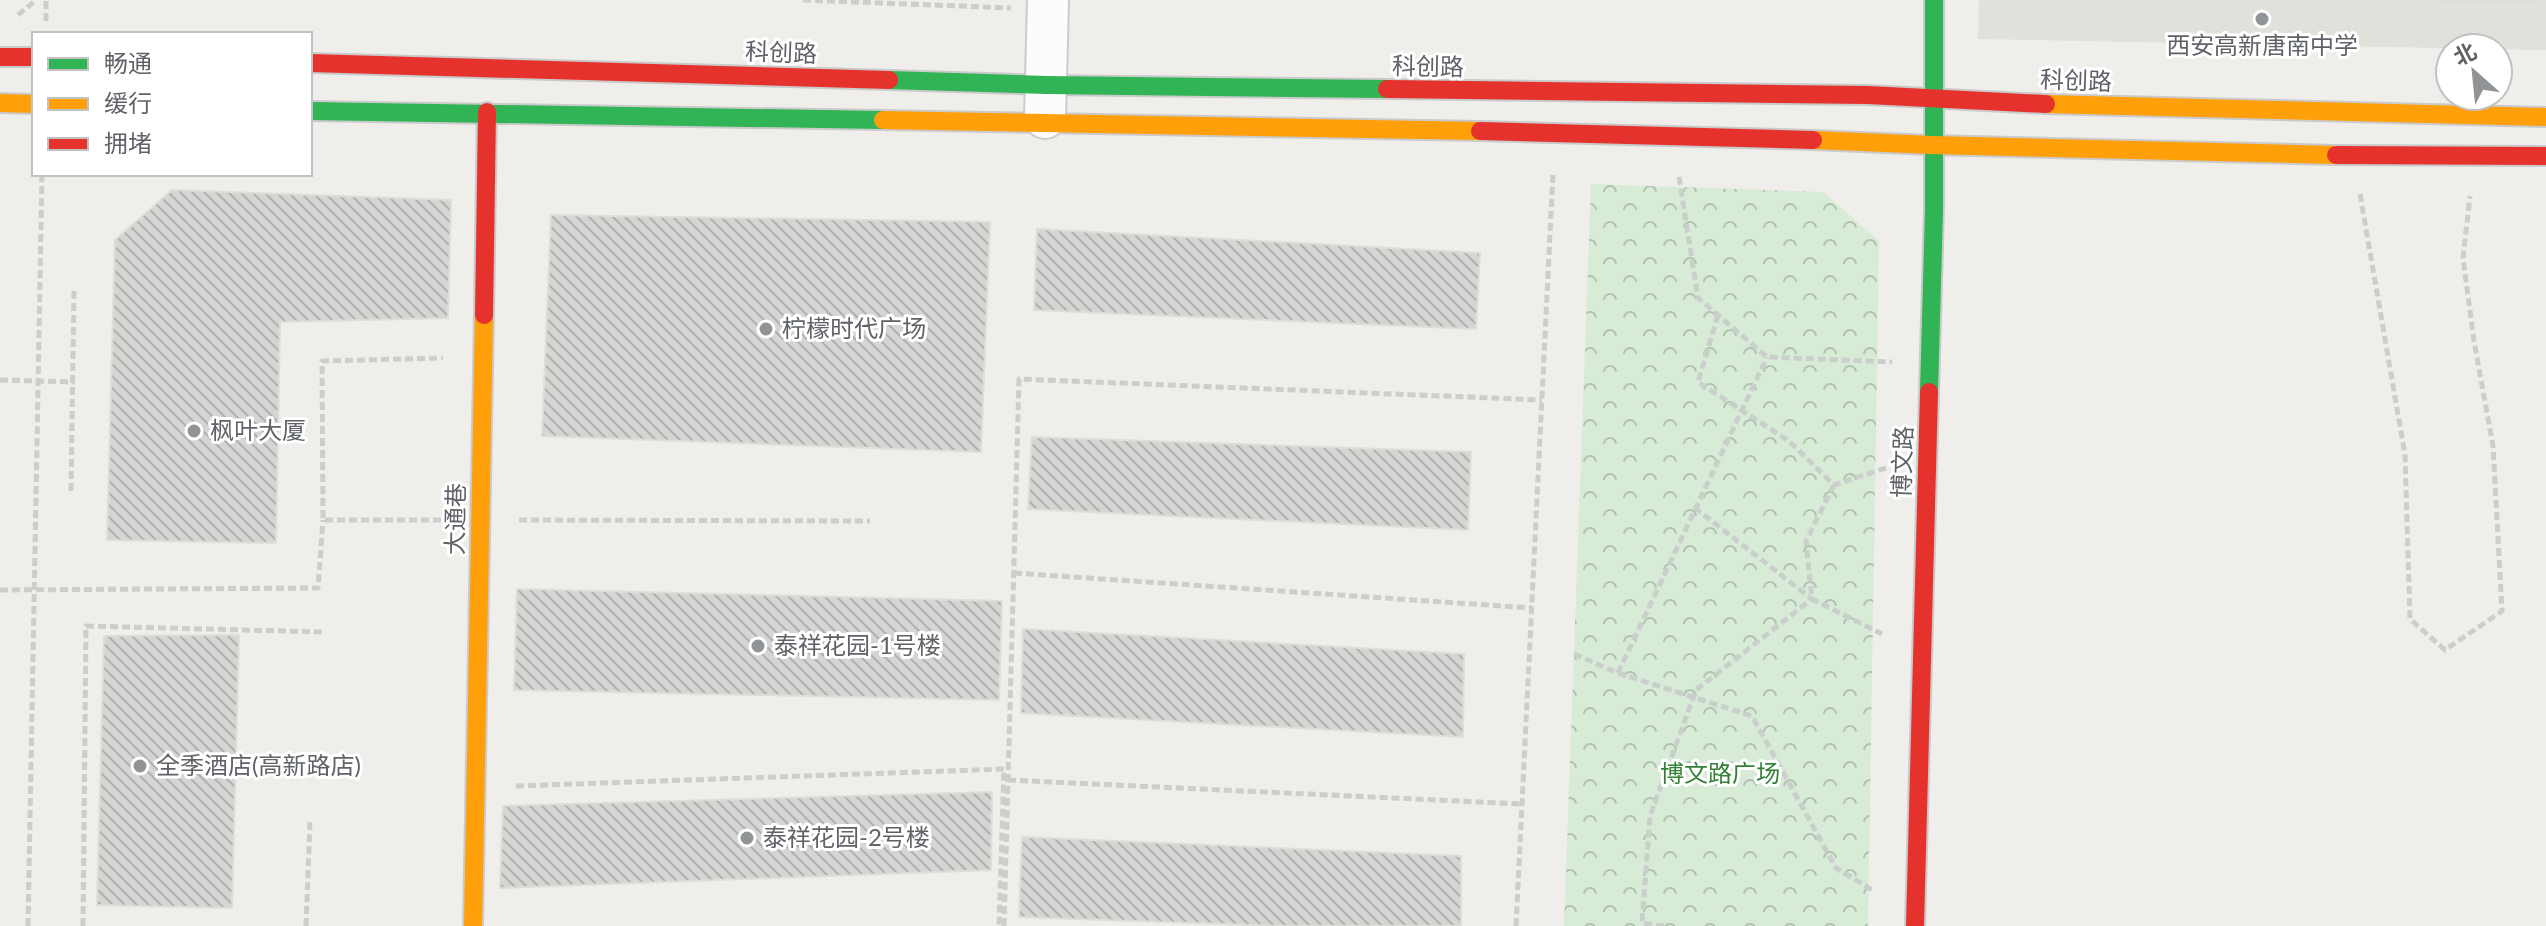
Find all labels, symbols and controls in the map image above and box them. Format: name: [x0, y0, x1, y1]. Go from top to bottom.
marker: 西安高新唐南中学: [2253, 10, 2271, 28]
place label: 西安高新唐南中学: [2166, 30, 2358, 59]
legend: [32, 32, 312, 176]
north arrow: [2434, 32, 2514, 112]
street label: 科创路: [745, 36, 818, 67]
text: 北: [2449, 37, 2481, 71]
text: 畅通: [104, 48, 152, 77]
street label: 科创路: [1392, 50, 1464, 81]
street label: 科创路: [2040, 64, 2113, 95]
text: 缓行: [104, 88, 152, 117]
text: 拥堵: [104, 128, 152, 157]
place label: 柠檬时代广场: [782, 313, 926, 342]
marker: 柠檬时代广场: [757, 320, 775, 338]
place label: 枫叶大厦: [210, 415, 306, 444]
marker: 枫叶大厦: [185, 422, 203, 440]
street label: 博文路: [1886, 425, 1917, 498]
street label: 大通巷: [439, 483, 470, 555]
place label: 泰祥花园-1号楼: [774, 630, 941, 659]
marker: 泰祥花园-1号楼: [749, 637, 767, 655]
place label: 全季酒店(高新路店): [156, 750, 361, 779]
marker: 全季酒店(高新路店): [131, 757, 149, 775]
park label: 博文路广场: [1660, 758, 1780, 787]
place label: 泰祥花园-2号楼: [763, 822, 930, 851]
marker: 泰祥花园-2号楼: [738, 829, 756, 847]

